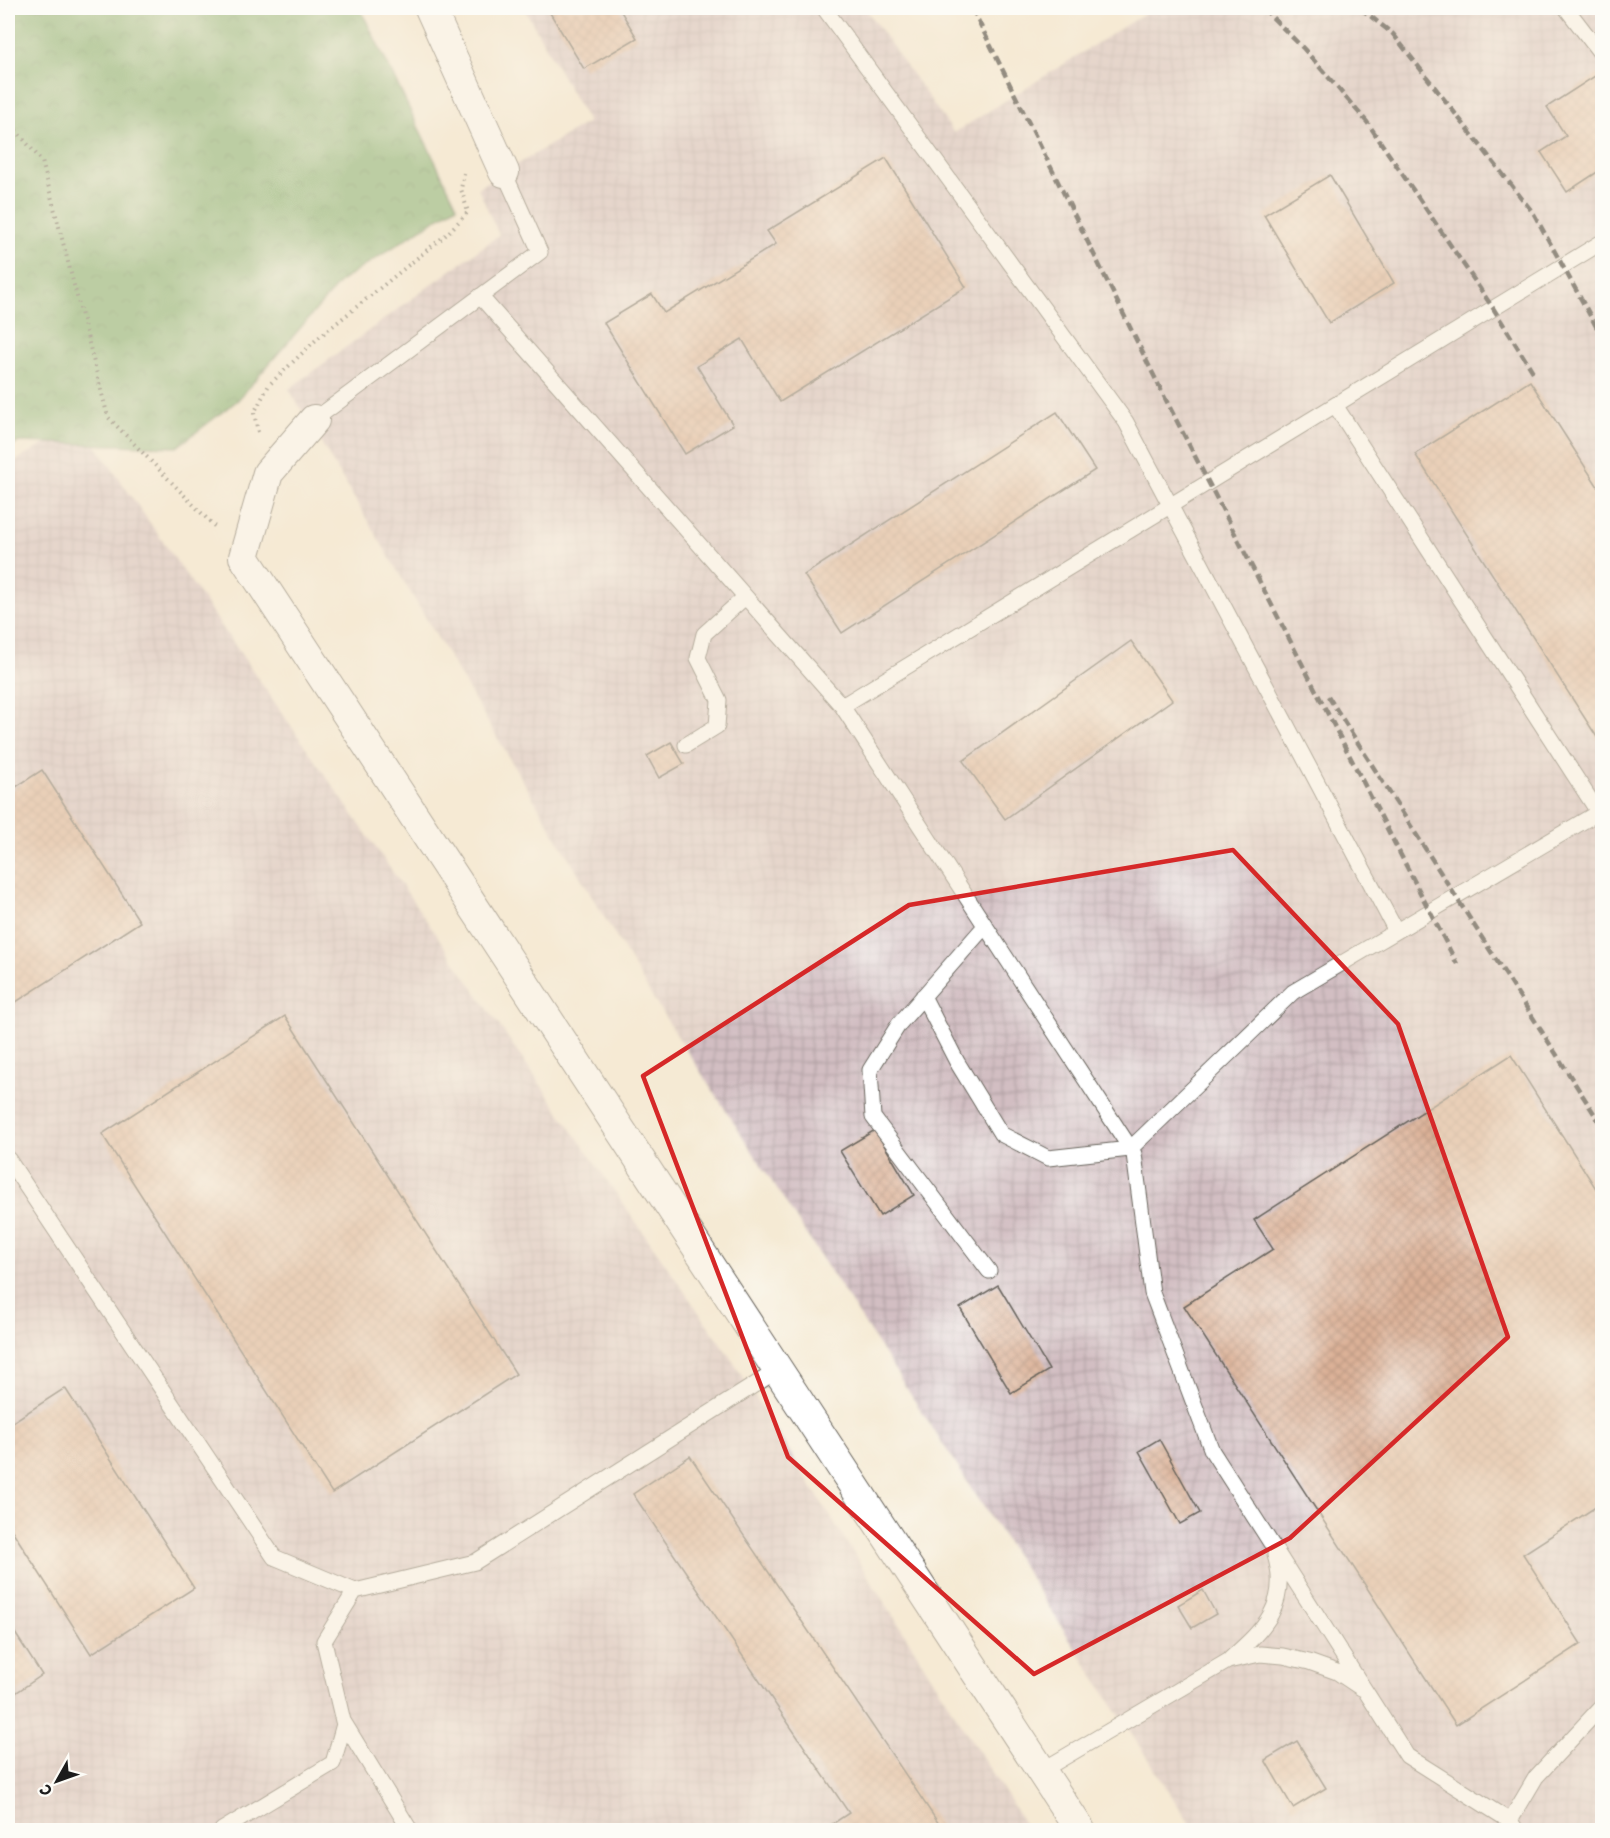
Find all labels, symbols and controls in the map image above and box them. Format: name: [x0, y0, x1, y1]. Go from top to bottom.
north arrow: [27, 1751, 87, 1811]
text: С: [35, 1780, 57, 1801]

